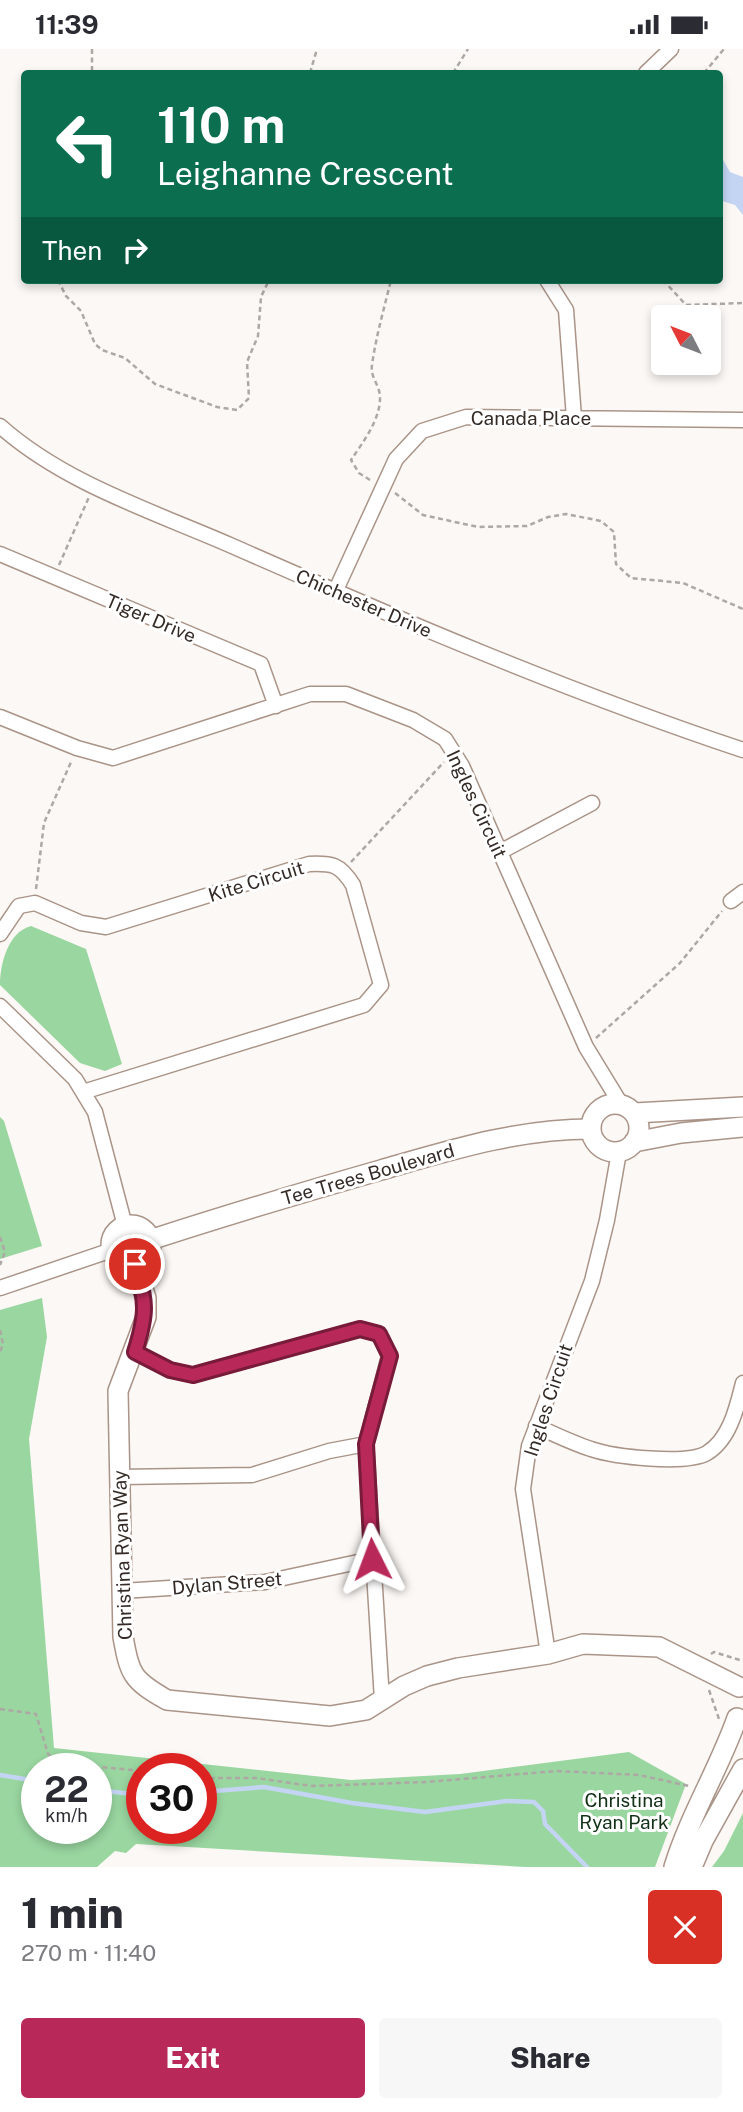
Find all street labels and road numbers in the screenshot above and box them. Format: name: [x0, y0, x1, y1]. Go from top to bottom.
street label: Canada Place: [471, 407, 591, 429]
street label: Chichester Drive: [293, 564, 435, 642]
street label: Tiger Drive: [103, 589, 199, 647]
street label: Ingles Circuit: [442, 746, 512, 862]
street label: Kite Circuit: [206, 856, 306, 906]
street label: Tee Trees Boulevard: [279, 1139, 457, 1209]
street label: Ingles Circuit: [519, 1341, 577, 1459]
street label: Christina Ryan Way: [108, 1470, 136, 1640]
street label: Dylan Street: [171, 1567, 283, 1599]

